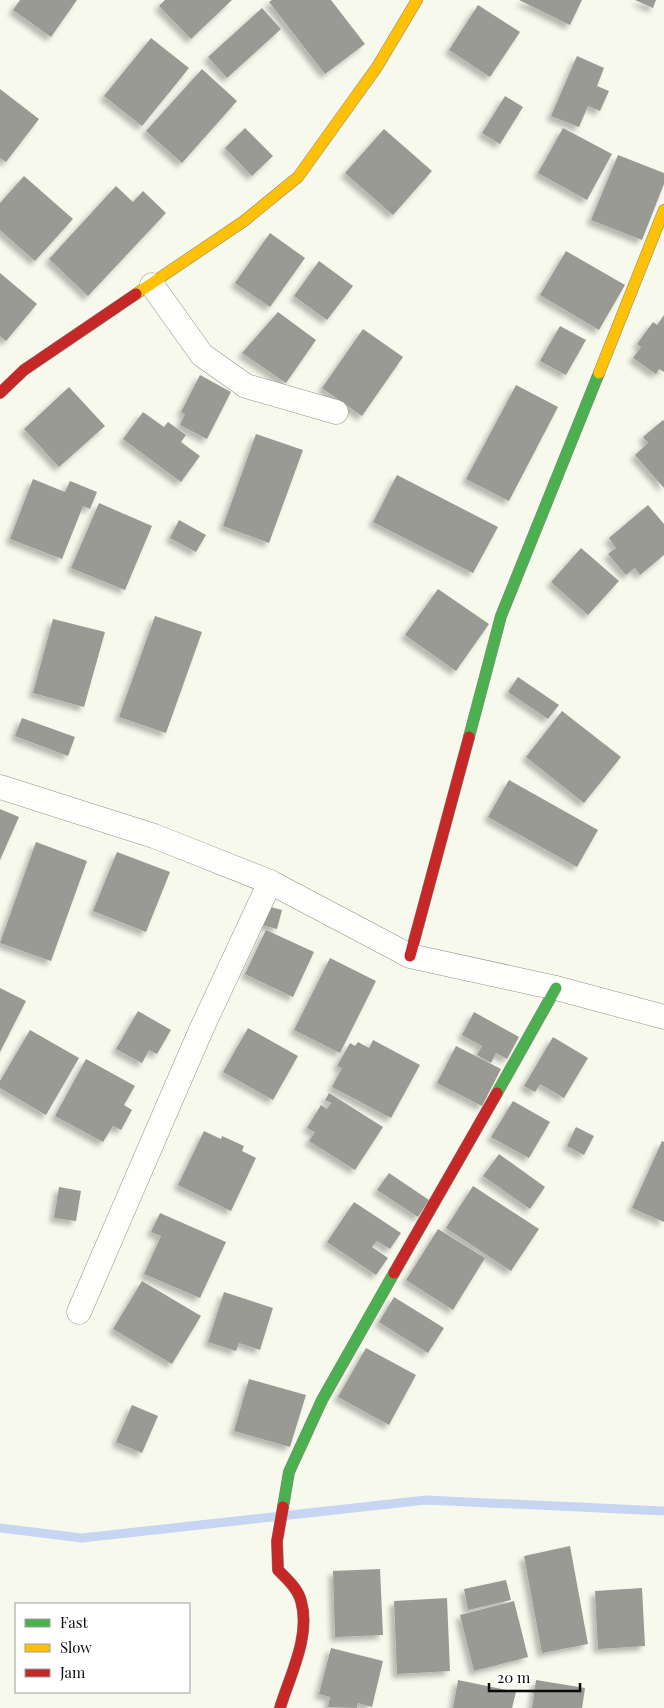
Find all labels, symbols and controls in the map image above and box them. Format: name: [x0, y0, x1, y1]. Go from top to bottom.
legend: [15, 1603, 190, 1693]
text: Fast: [60, 1612, 89, 1632]
text: Slow: [60, 1637, 92, 1657]
scale bar: [489, 1660, 580, 1692]
text: Jam: [59, 1662, 86, 1682]
text: 20 m: [497, 1667, 531, 1687]

